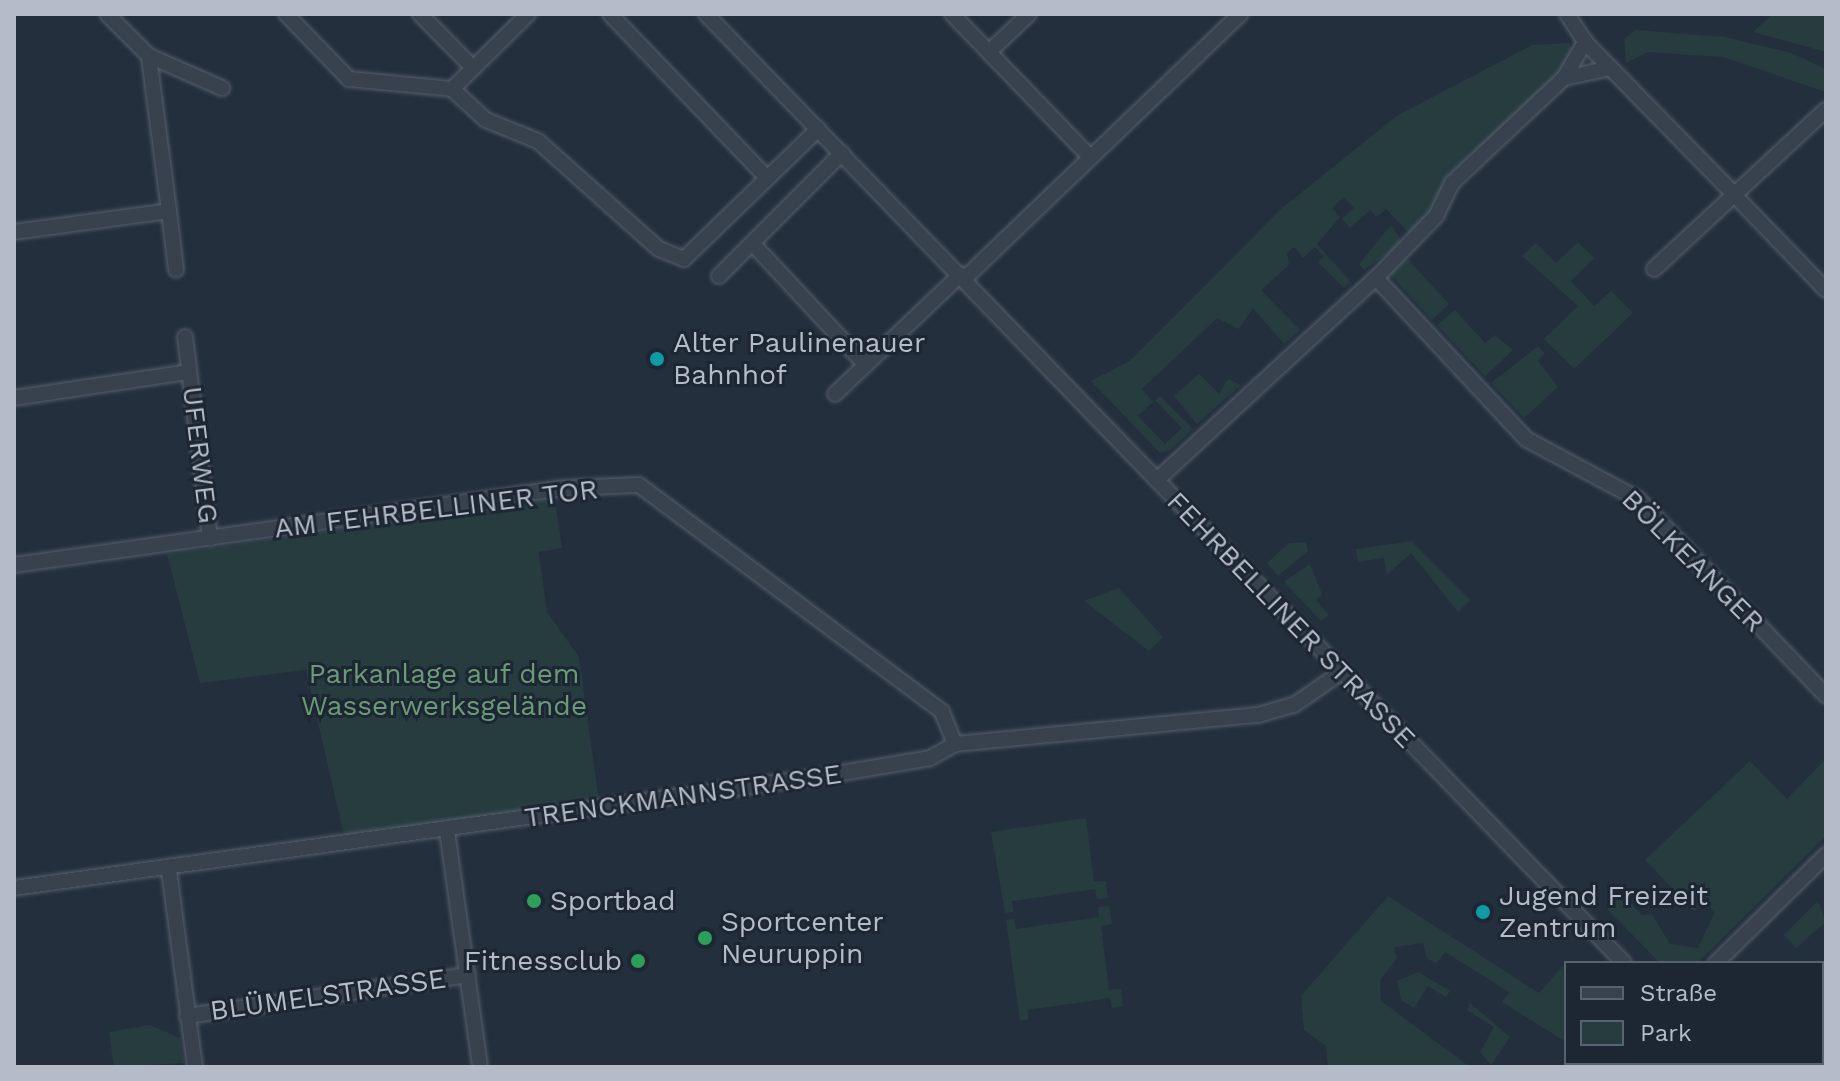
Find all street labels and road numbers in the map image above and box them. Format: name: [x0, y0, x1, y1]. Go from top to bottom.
street label: UFERWEG: [175, 385, 225, 525]
street label: AM FEHRBELLINER TOR: [272, 472, 600, 546]
street label: BÖLKEANGER: [1615, 483, 1771, 639]
street label: FEHRBELLINER STRASSE: [1160, 485, 1422, 755]
street label: TRENCKMANNSTRASSE: [522, 757, 844, 835]
street label: BLÜMELSTRASSE: [208, 962, 448, 1028]

